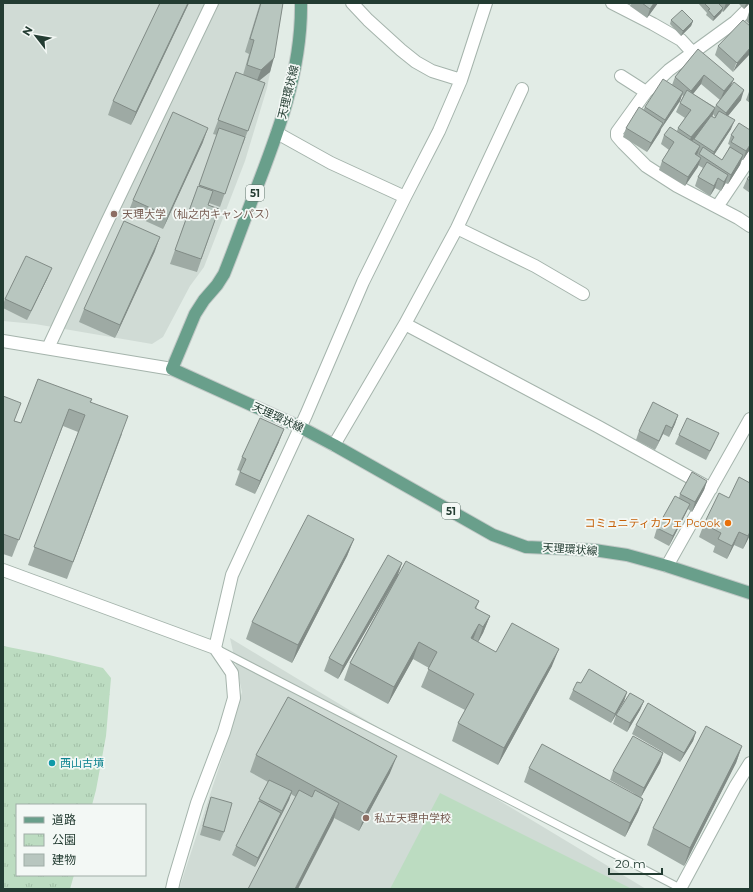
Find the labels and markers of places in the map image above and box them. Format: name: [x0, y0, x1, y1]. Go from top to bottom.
place label: 天理大学（杣之内キャンパス）: [122, 207, 276, 221]
marker: 天理大学（杣之内キャンパス）: [109, 209, 119, 219]
place label: コミュニティカフェ Pcook: [585, 516, 720, 530]
marker: コミュニティカフェ Pcook: [723, 518, 733, 528]
place label: 西山古墳: [60, 756, 104, 770]
marker: 西山古墳: [47, 758, 57, 768]
place label: 私立天理中学校: [374, 811, 451, 825]
marker: 私立天理中学校: [361, 813, 371, 823]

